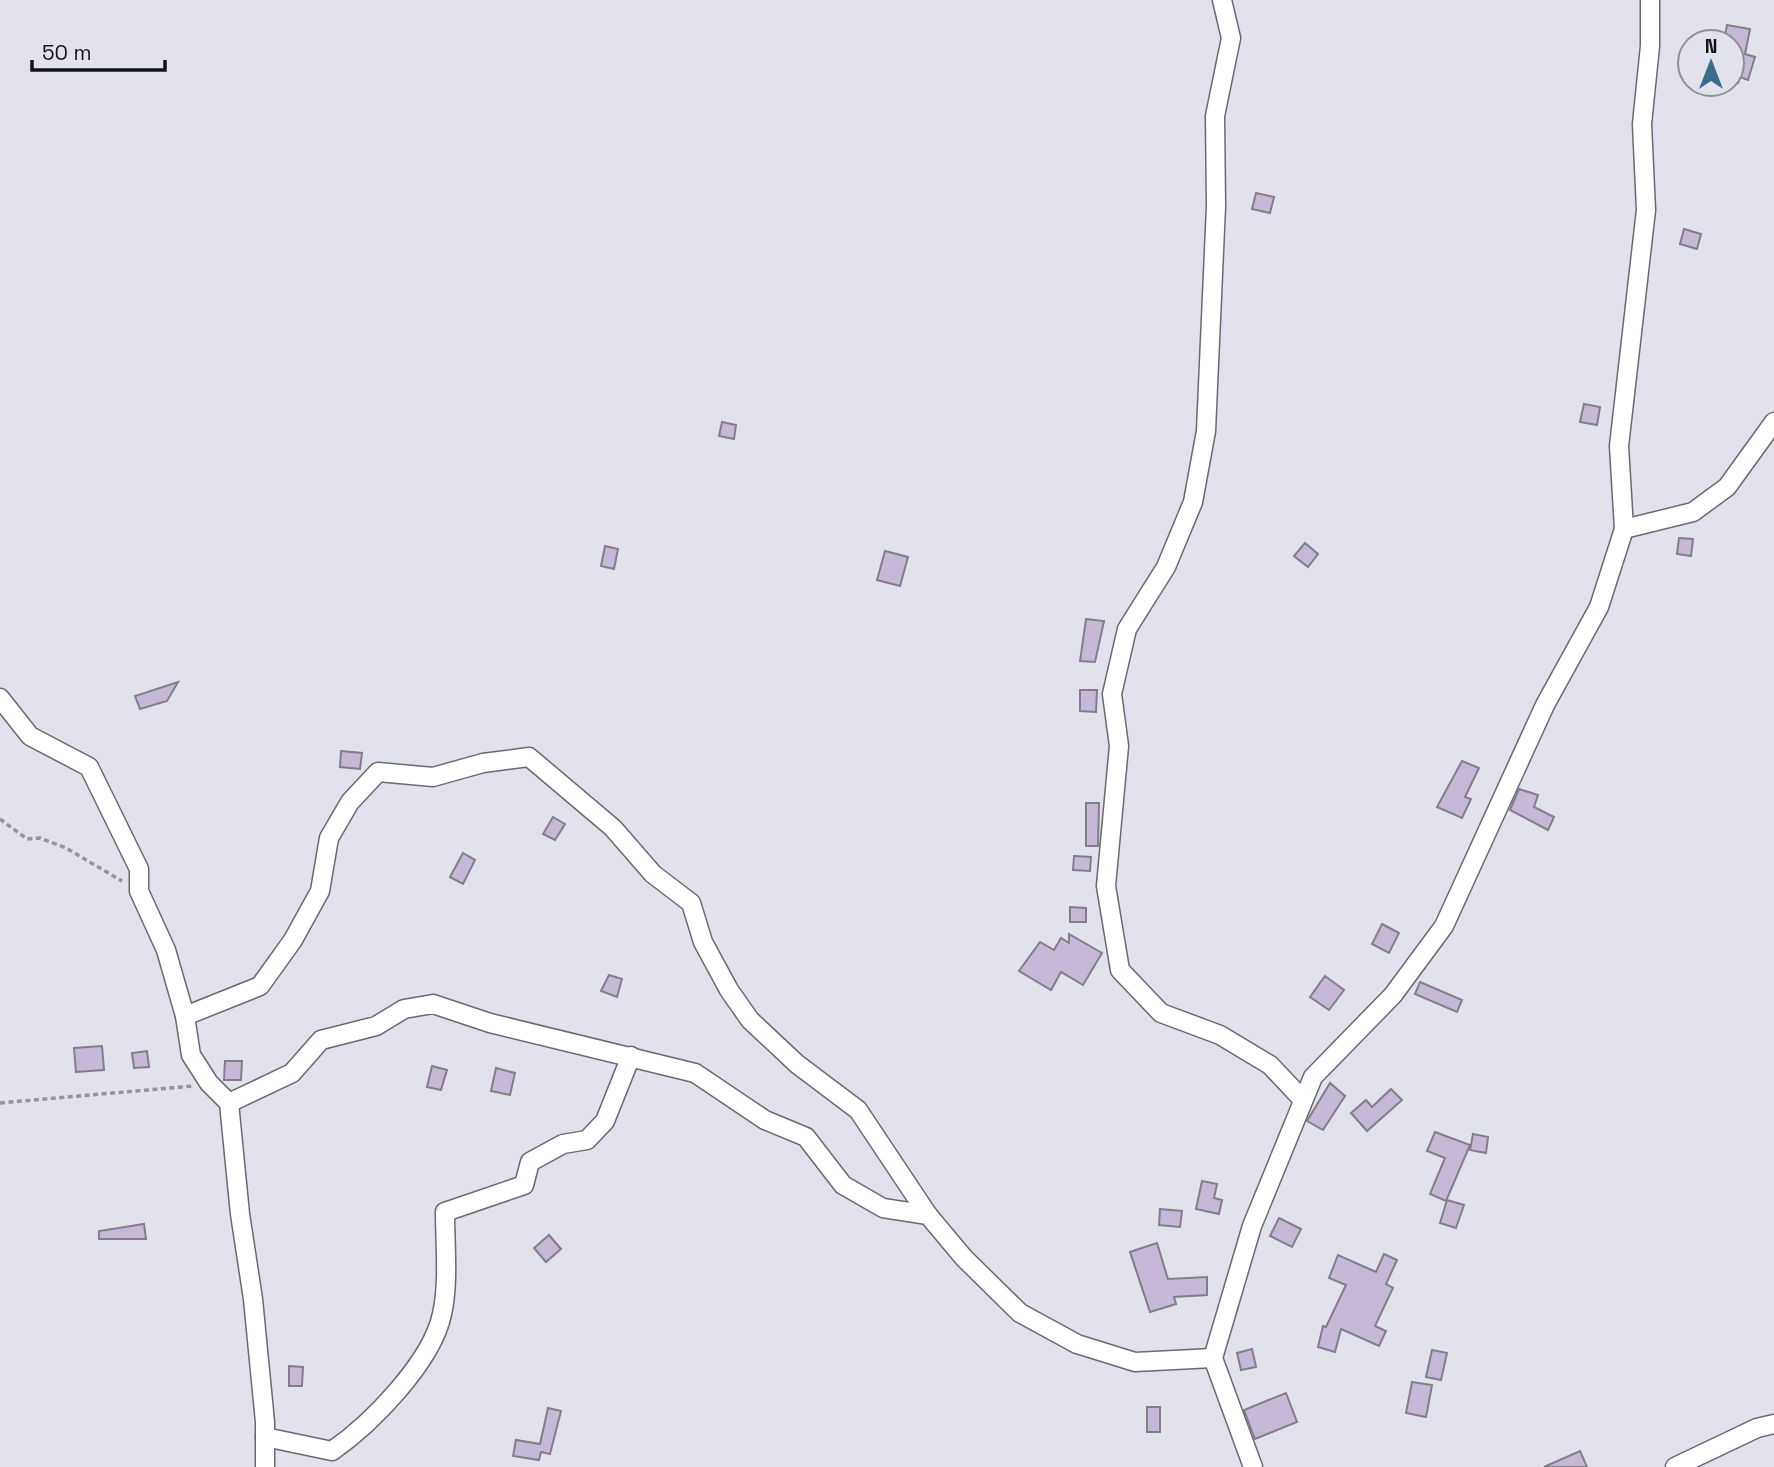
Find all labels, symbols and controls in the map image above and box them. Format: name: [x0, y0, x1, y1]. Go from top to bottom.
scale bar: [32, 28, 164, 72]
north arrow: [1676, 28, 1746, 98]
text: N: [1705, 34, 1717, 59]
text: 50 m: [42, 39, 92, 66]

